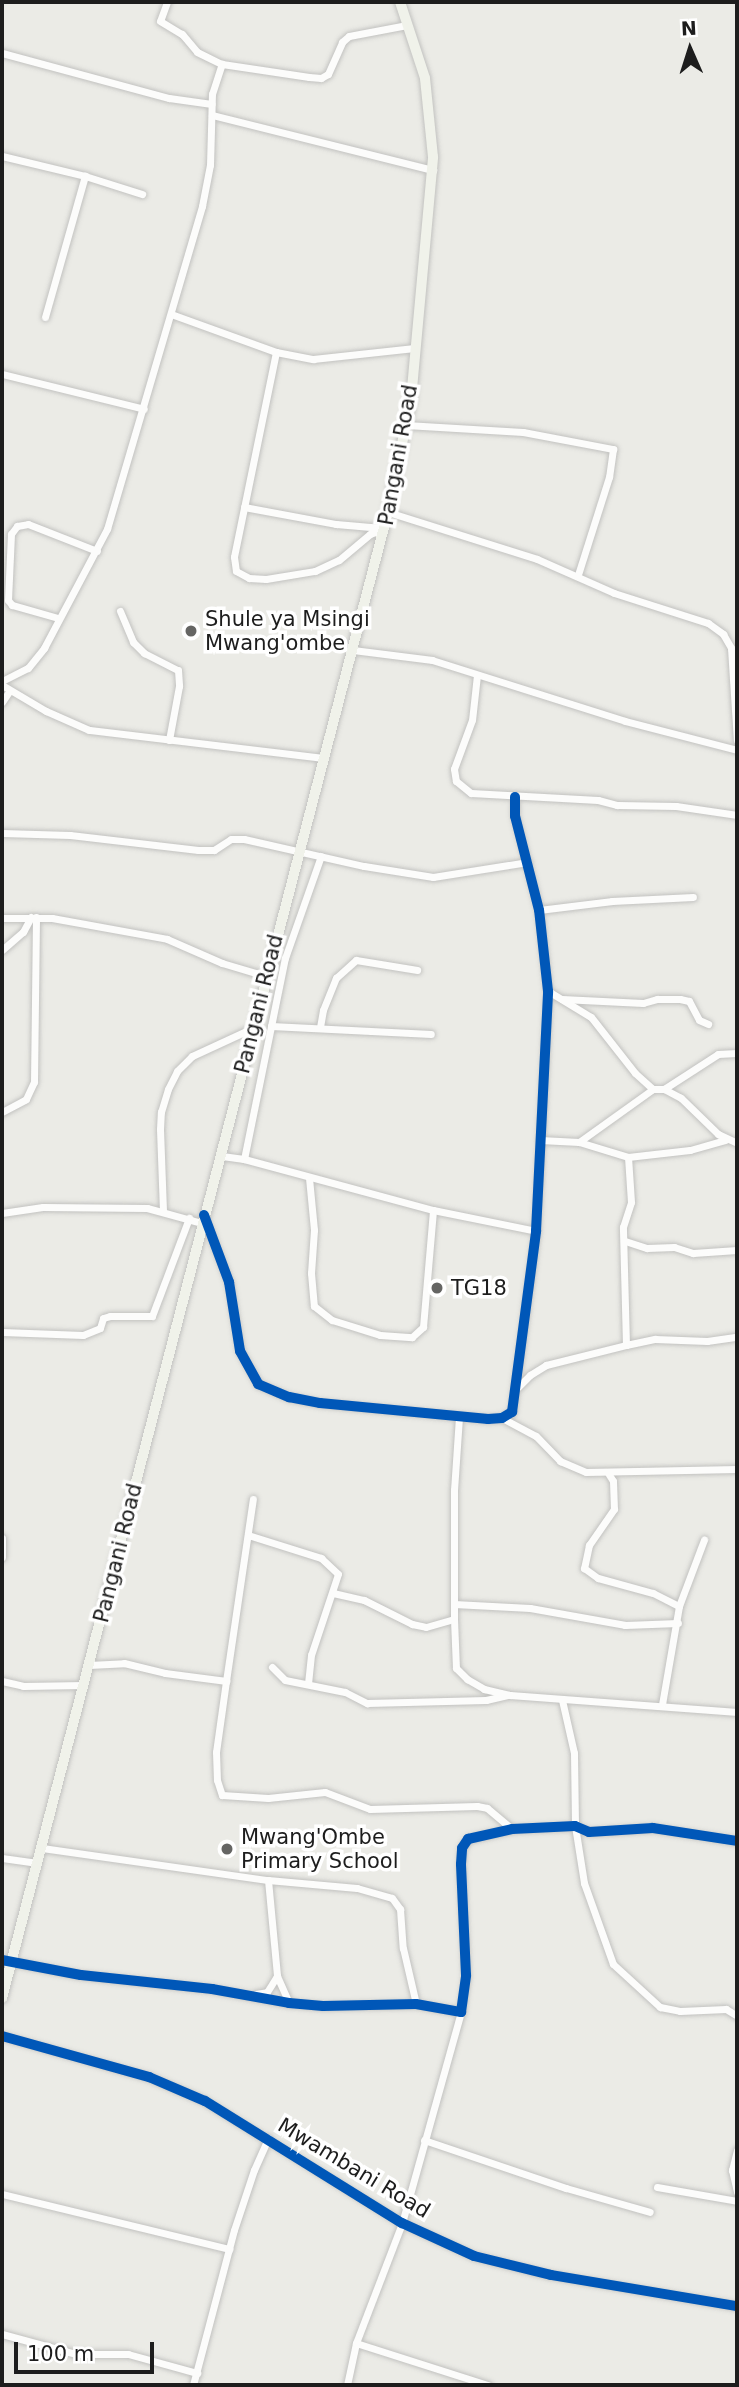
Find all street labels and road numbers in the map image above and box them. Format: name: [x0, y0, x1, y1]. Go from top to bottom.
street label: Pangani Road: [373, 383, 423, 527]
street label: Pangani Road: [230, 932, 288, 1076]
street label: Pangani Road: [89, 1481, 147, 1625]
street label: Mwambani Road: [273, 2113, 435, 2223]

